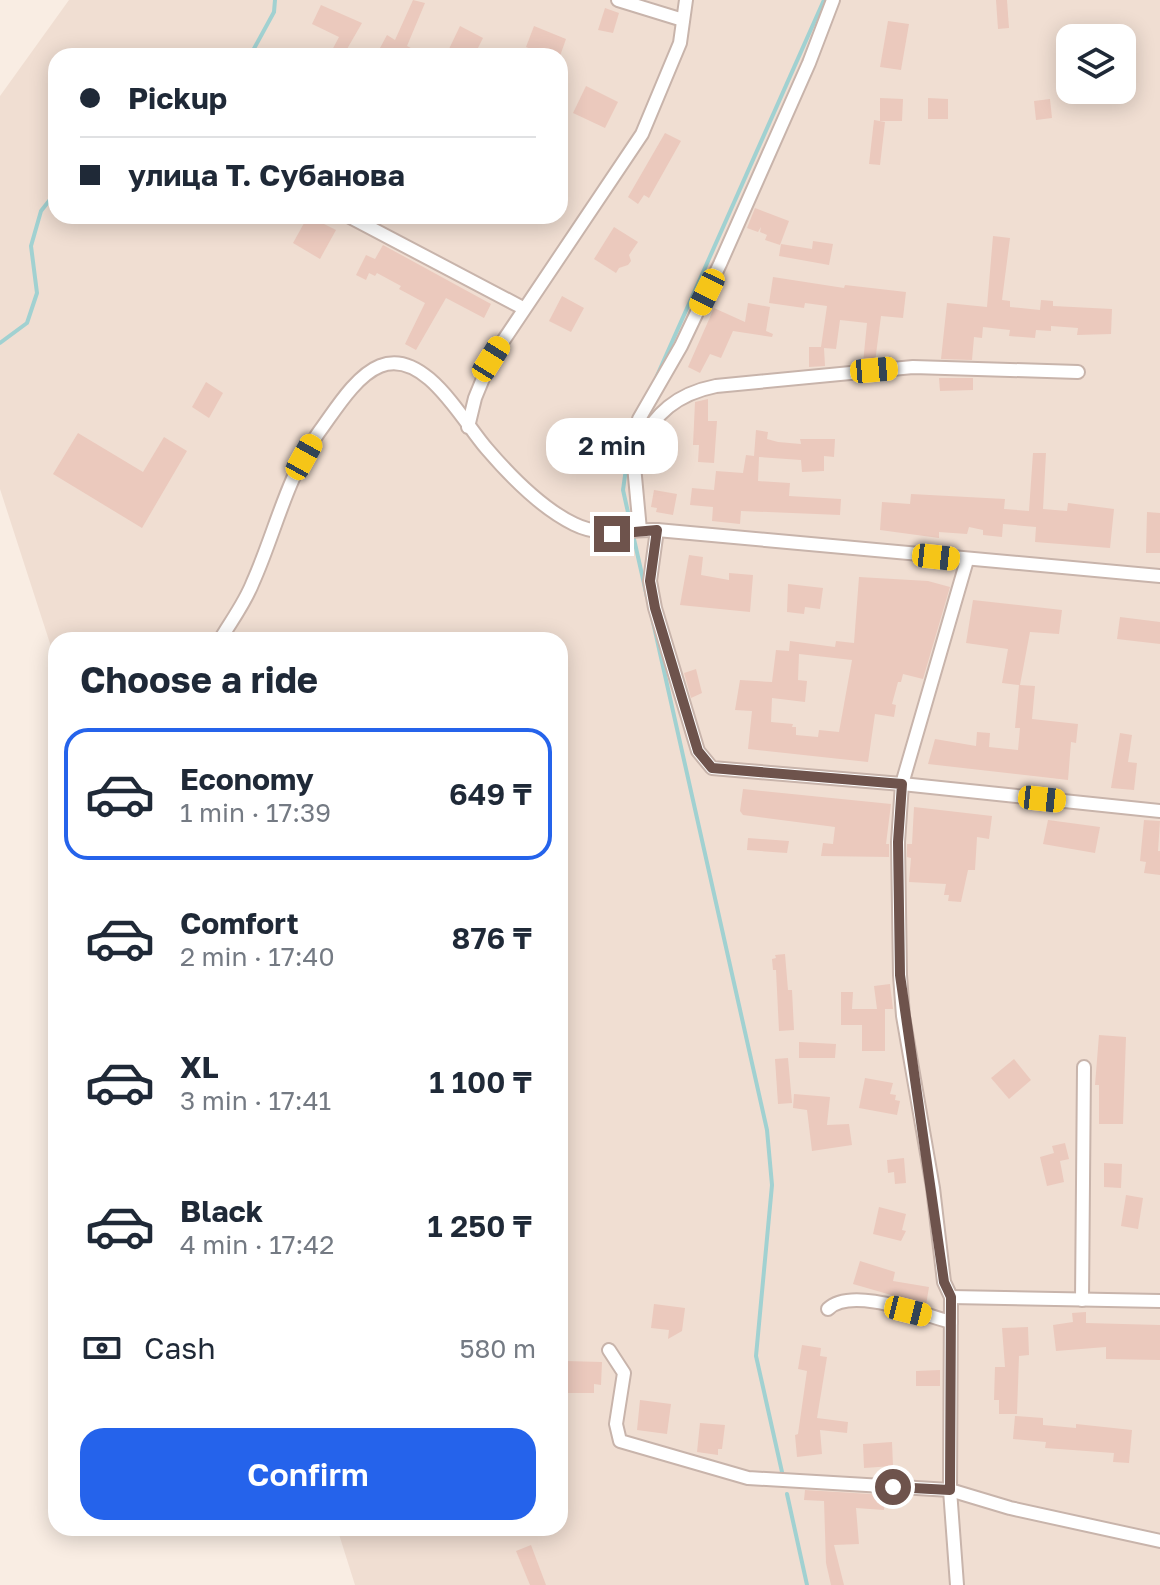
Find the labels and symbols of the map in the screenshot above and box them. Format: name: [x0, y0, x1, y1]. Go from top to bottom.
car: [686, 265, 728, 319]
car: [468, 332, 514, 386]
car: [849, 356, 899, 384]
callout: 2 min: [546, 418, 678, 474]
car: [282, 430, 326, 484]
route end: [594, 516, 630, 552]
car: [911, 543, 961, 571]
car: [1017, 785, 1067, 813]
car: [882, 1294, 934, 1328]
route start: [875, 1469, 911, 1505]

